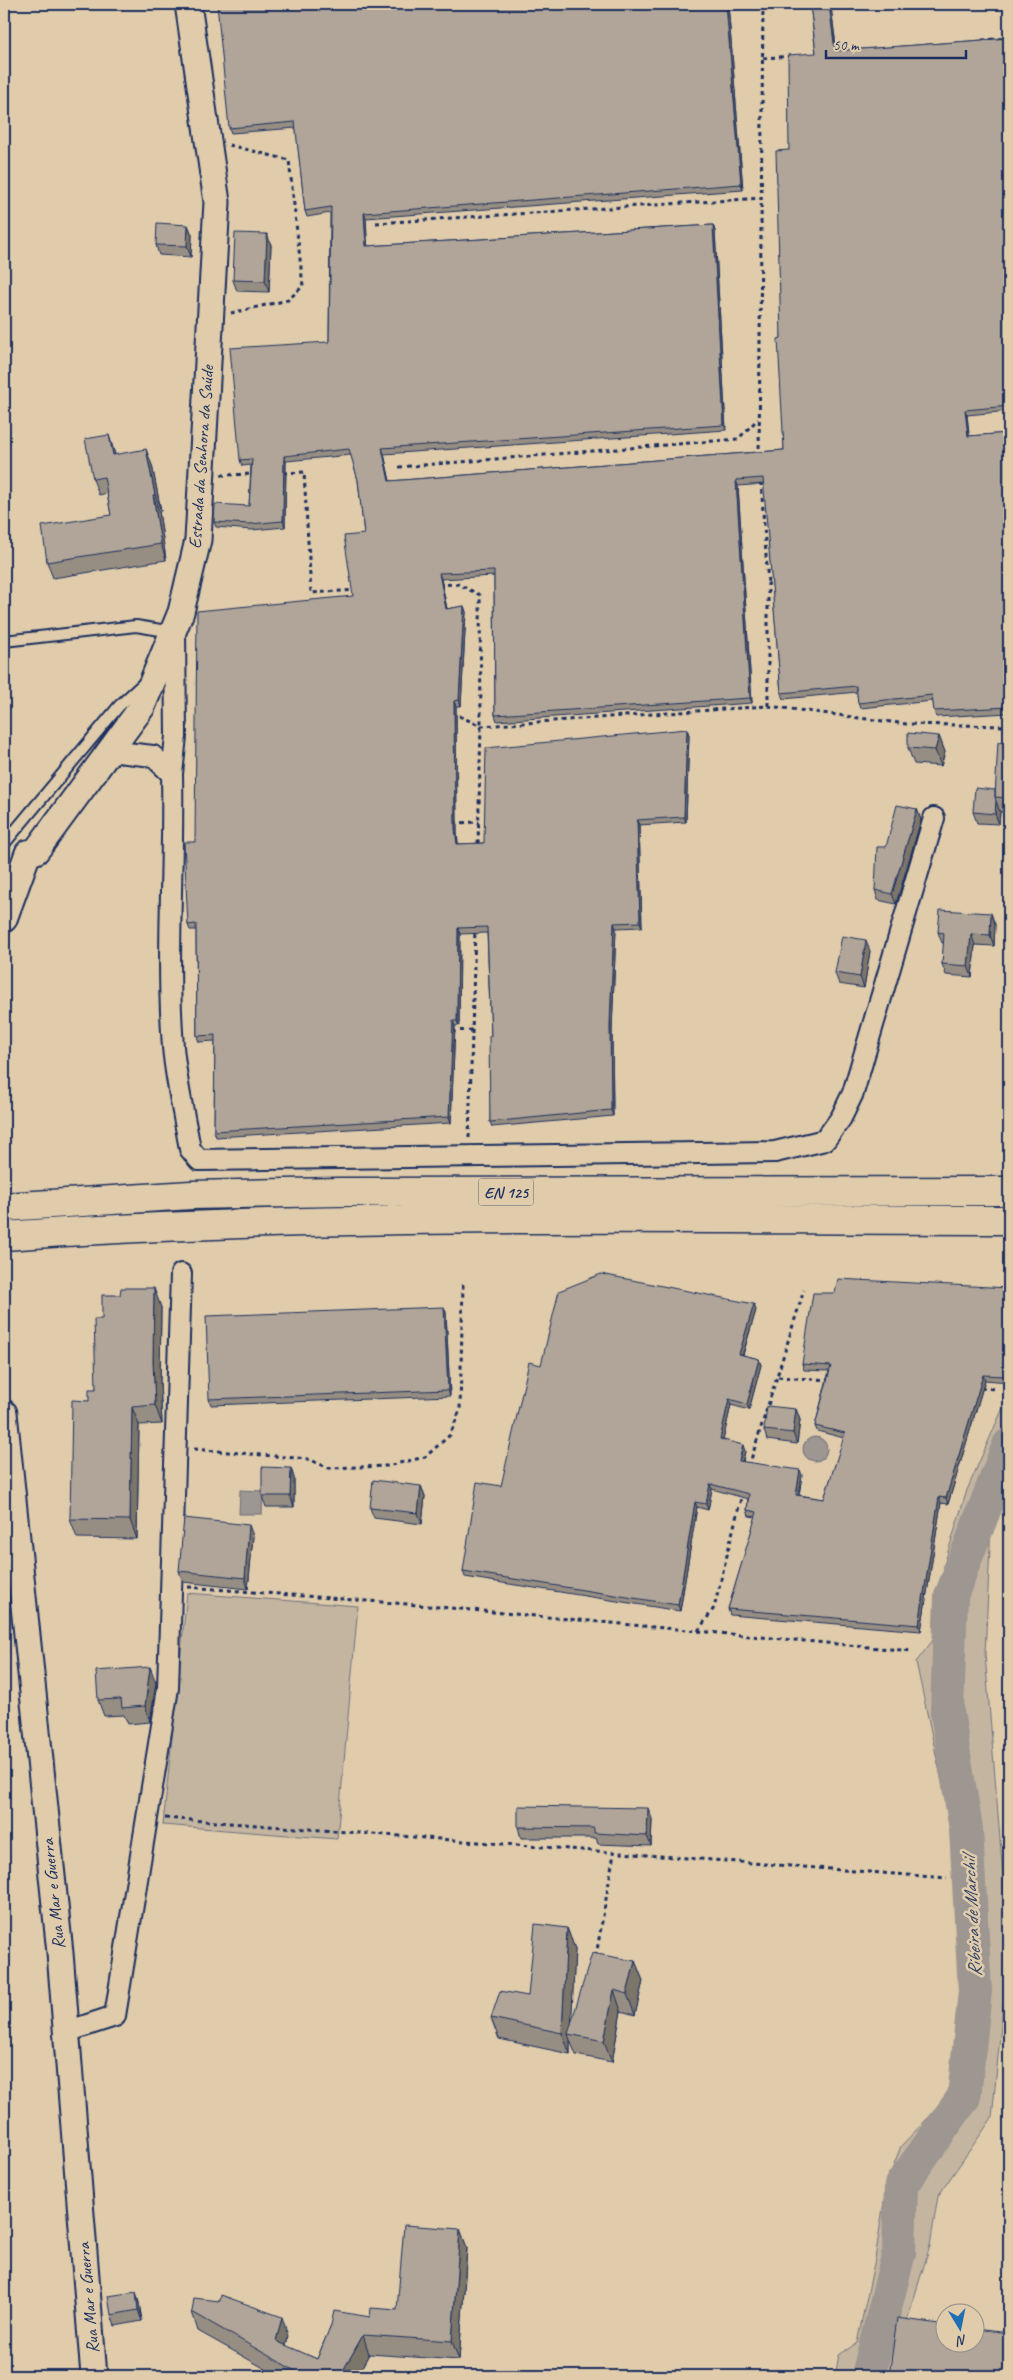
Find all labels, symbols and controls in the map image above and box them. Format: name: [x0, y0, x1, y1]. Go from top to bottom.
scale bar: [826, 28, 966, 60]
text: 50 m: [833, 36, 860, 55]
street label: Estrada da Senhora da Saúde: [184, 364, 218, 549]
road number: EN 125: [478, 1178, 534, 1206]
street label: Rua Mar e Guerra: [36, 1837, 70, 1950]
water label: Ribeira de Marchil: [957, 1850, 987, 1978]
street label: Rua Mar e Guerra: [72, 2241, 104, 2354]
north arrow: [936, 2302, 986, 2352]
text: N: [954, 2331, 968, 2350]

